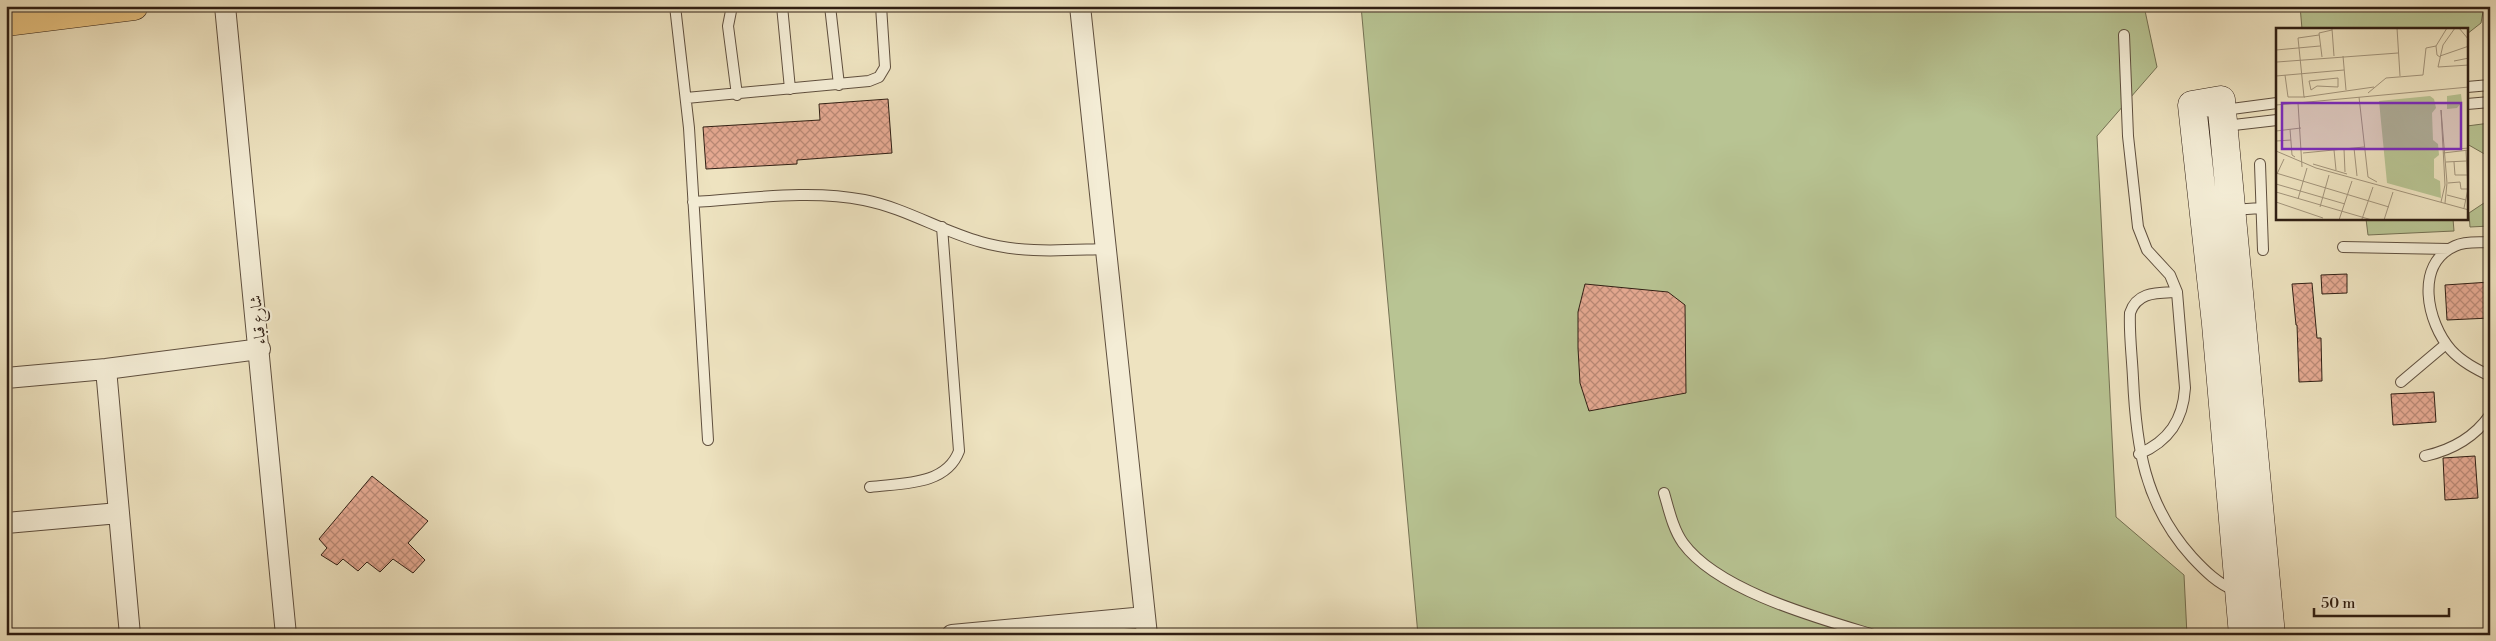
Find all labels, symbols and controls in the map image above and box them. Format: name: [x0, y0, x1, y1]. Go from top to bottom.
inset map: [2276, 28, 2468, 220]
street label: شارع قباء: [245, 294, 274, 346]
scale bar: [2314, 586, 2448, 618]
text: 50 m: [2321, 594, 2355, 613]

